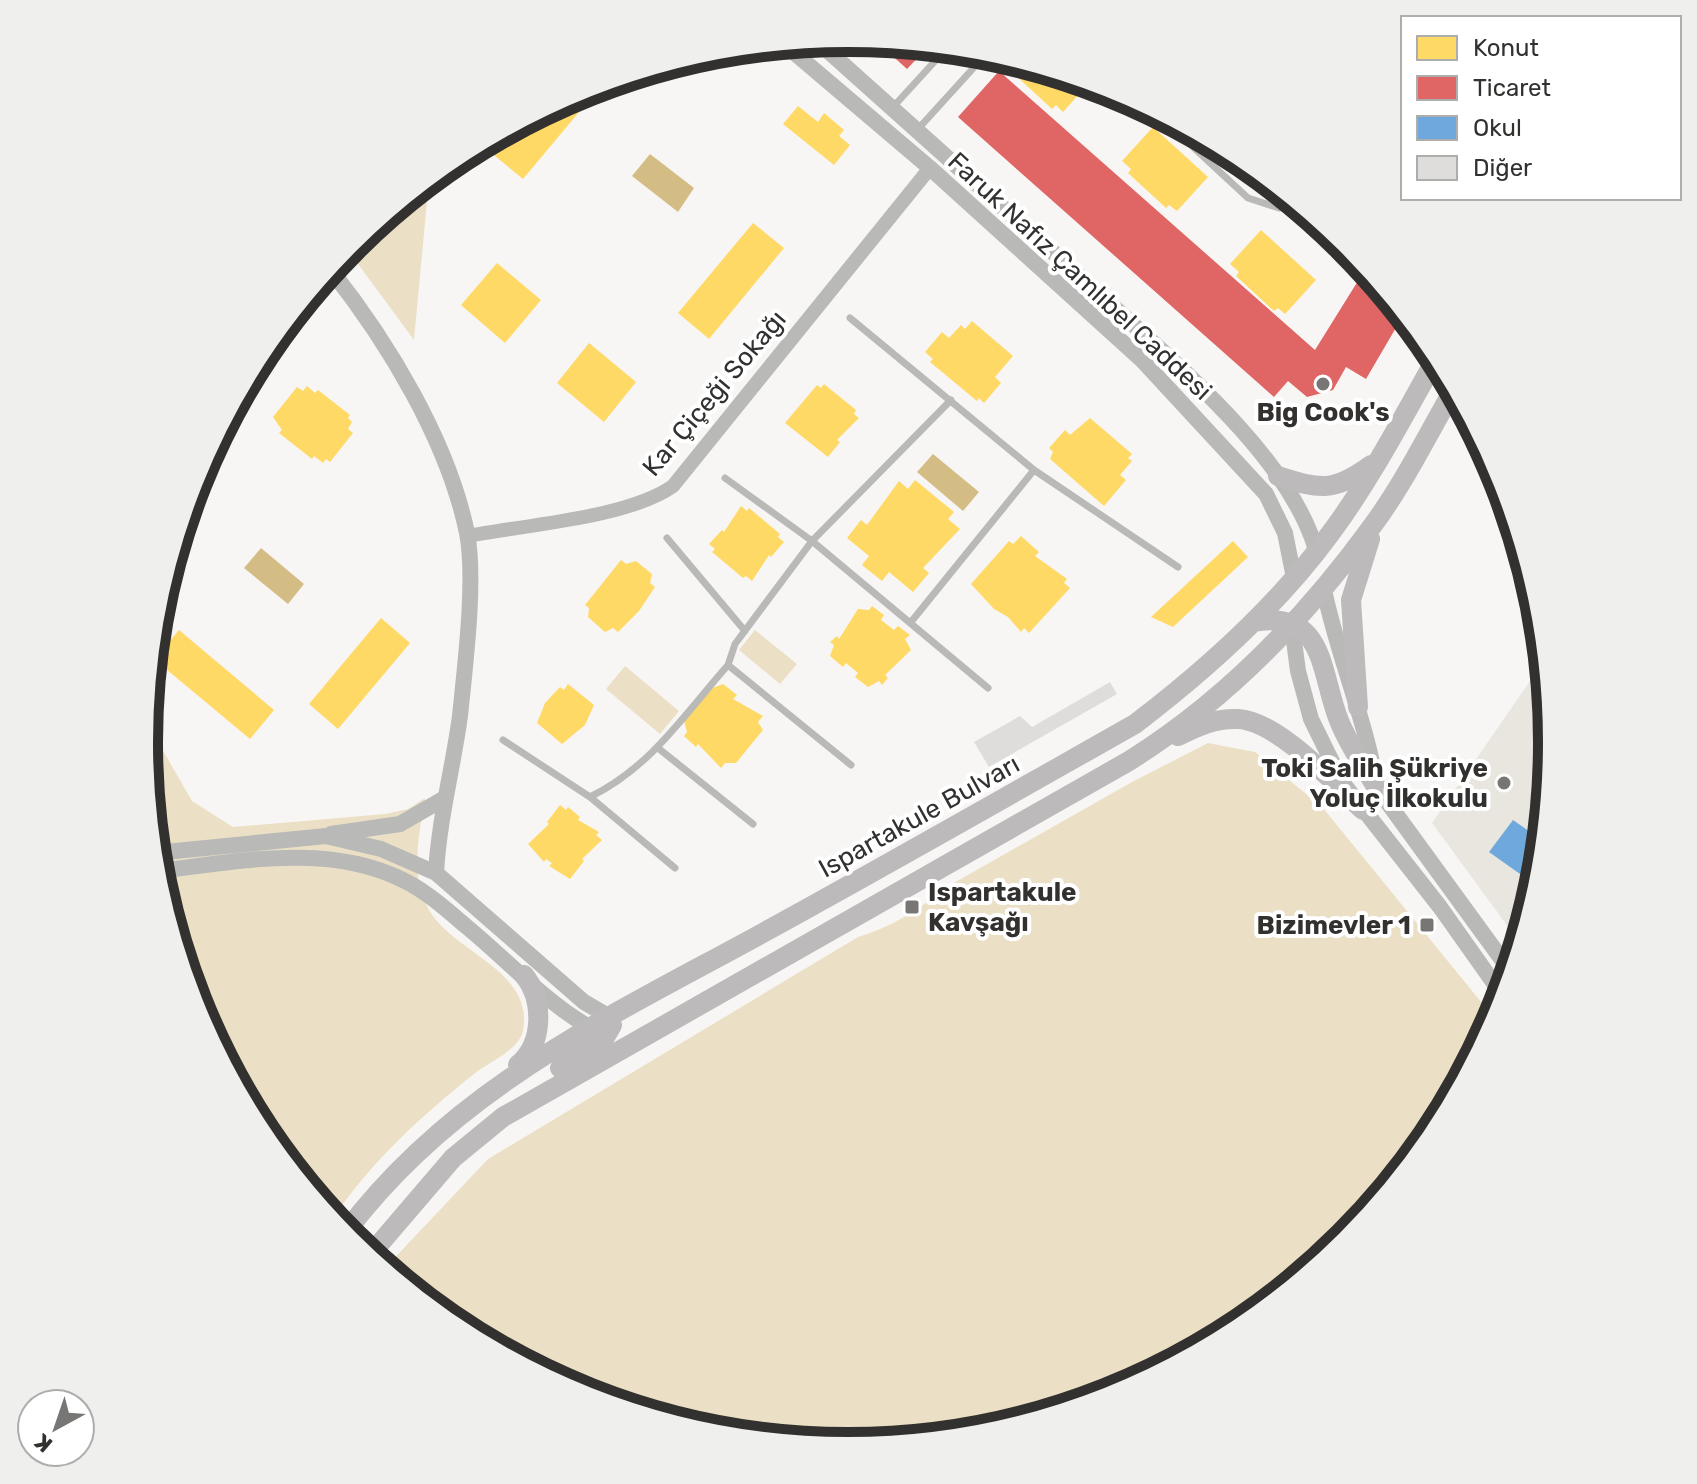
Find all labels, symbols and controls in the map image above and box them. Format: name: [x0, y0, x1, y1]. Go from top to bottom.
legend: [1401, 16, 1681, 200]
text: Konut: [1473, 34, 1539, 62]
text: Ticaret: [1473, 74, 1551, 102]
text: Okul: [1473, 114, 1522, 142]
street label: Faruk Nafız Çamlıbel Caddesi: [941, 146, 1218, 407]
text: Diğer: [1473, 154, 1532, 182]
street label: Kar Çiçeği Sokağı: [636, 304, 793, 482]
marker: Big Cook's: [1314, 375, 1332, 393]
place label: Big Cook's: [1256, 397, 1390, 428]
street label: Ispartakule Bulvarı: [813, 748, 1025, 884]
place label: Toki Salih Şükriye Yoluç İlkokulu: [1261, 753, 1488, 814]
marker: Toki Salih Şükriye Yoluç İlkokulu: [1495, 774, 1513, 792]
place label: Ispartakule Kavşağı: [928, 877, 1077, 938]
marker: Ispartakule Kavşağı: [903, 898, 921, 916]
place label: Bizimevler 1: [1257, 910, 1411, 941]
marker: Bizimevler 1: [1418, 916, 1436, 934]
north arrow: [16, 1388, 96, 1468]
text: K: [29, 1428, 58, 1458]

